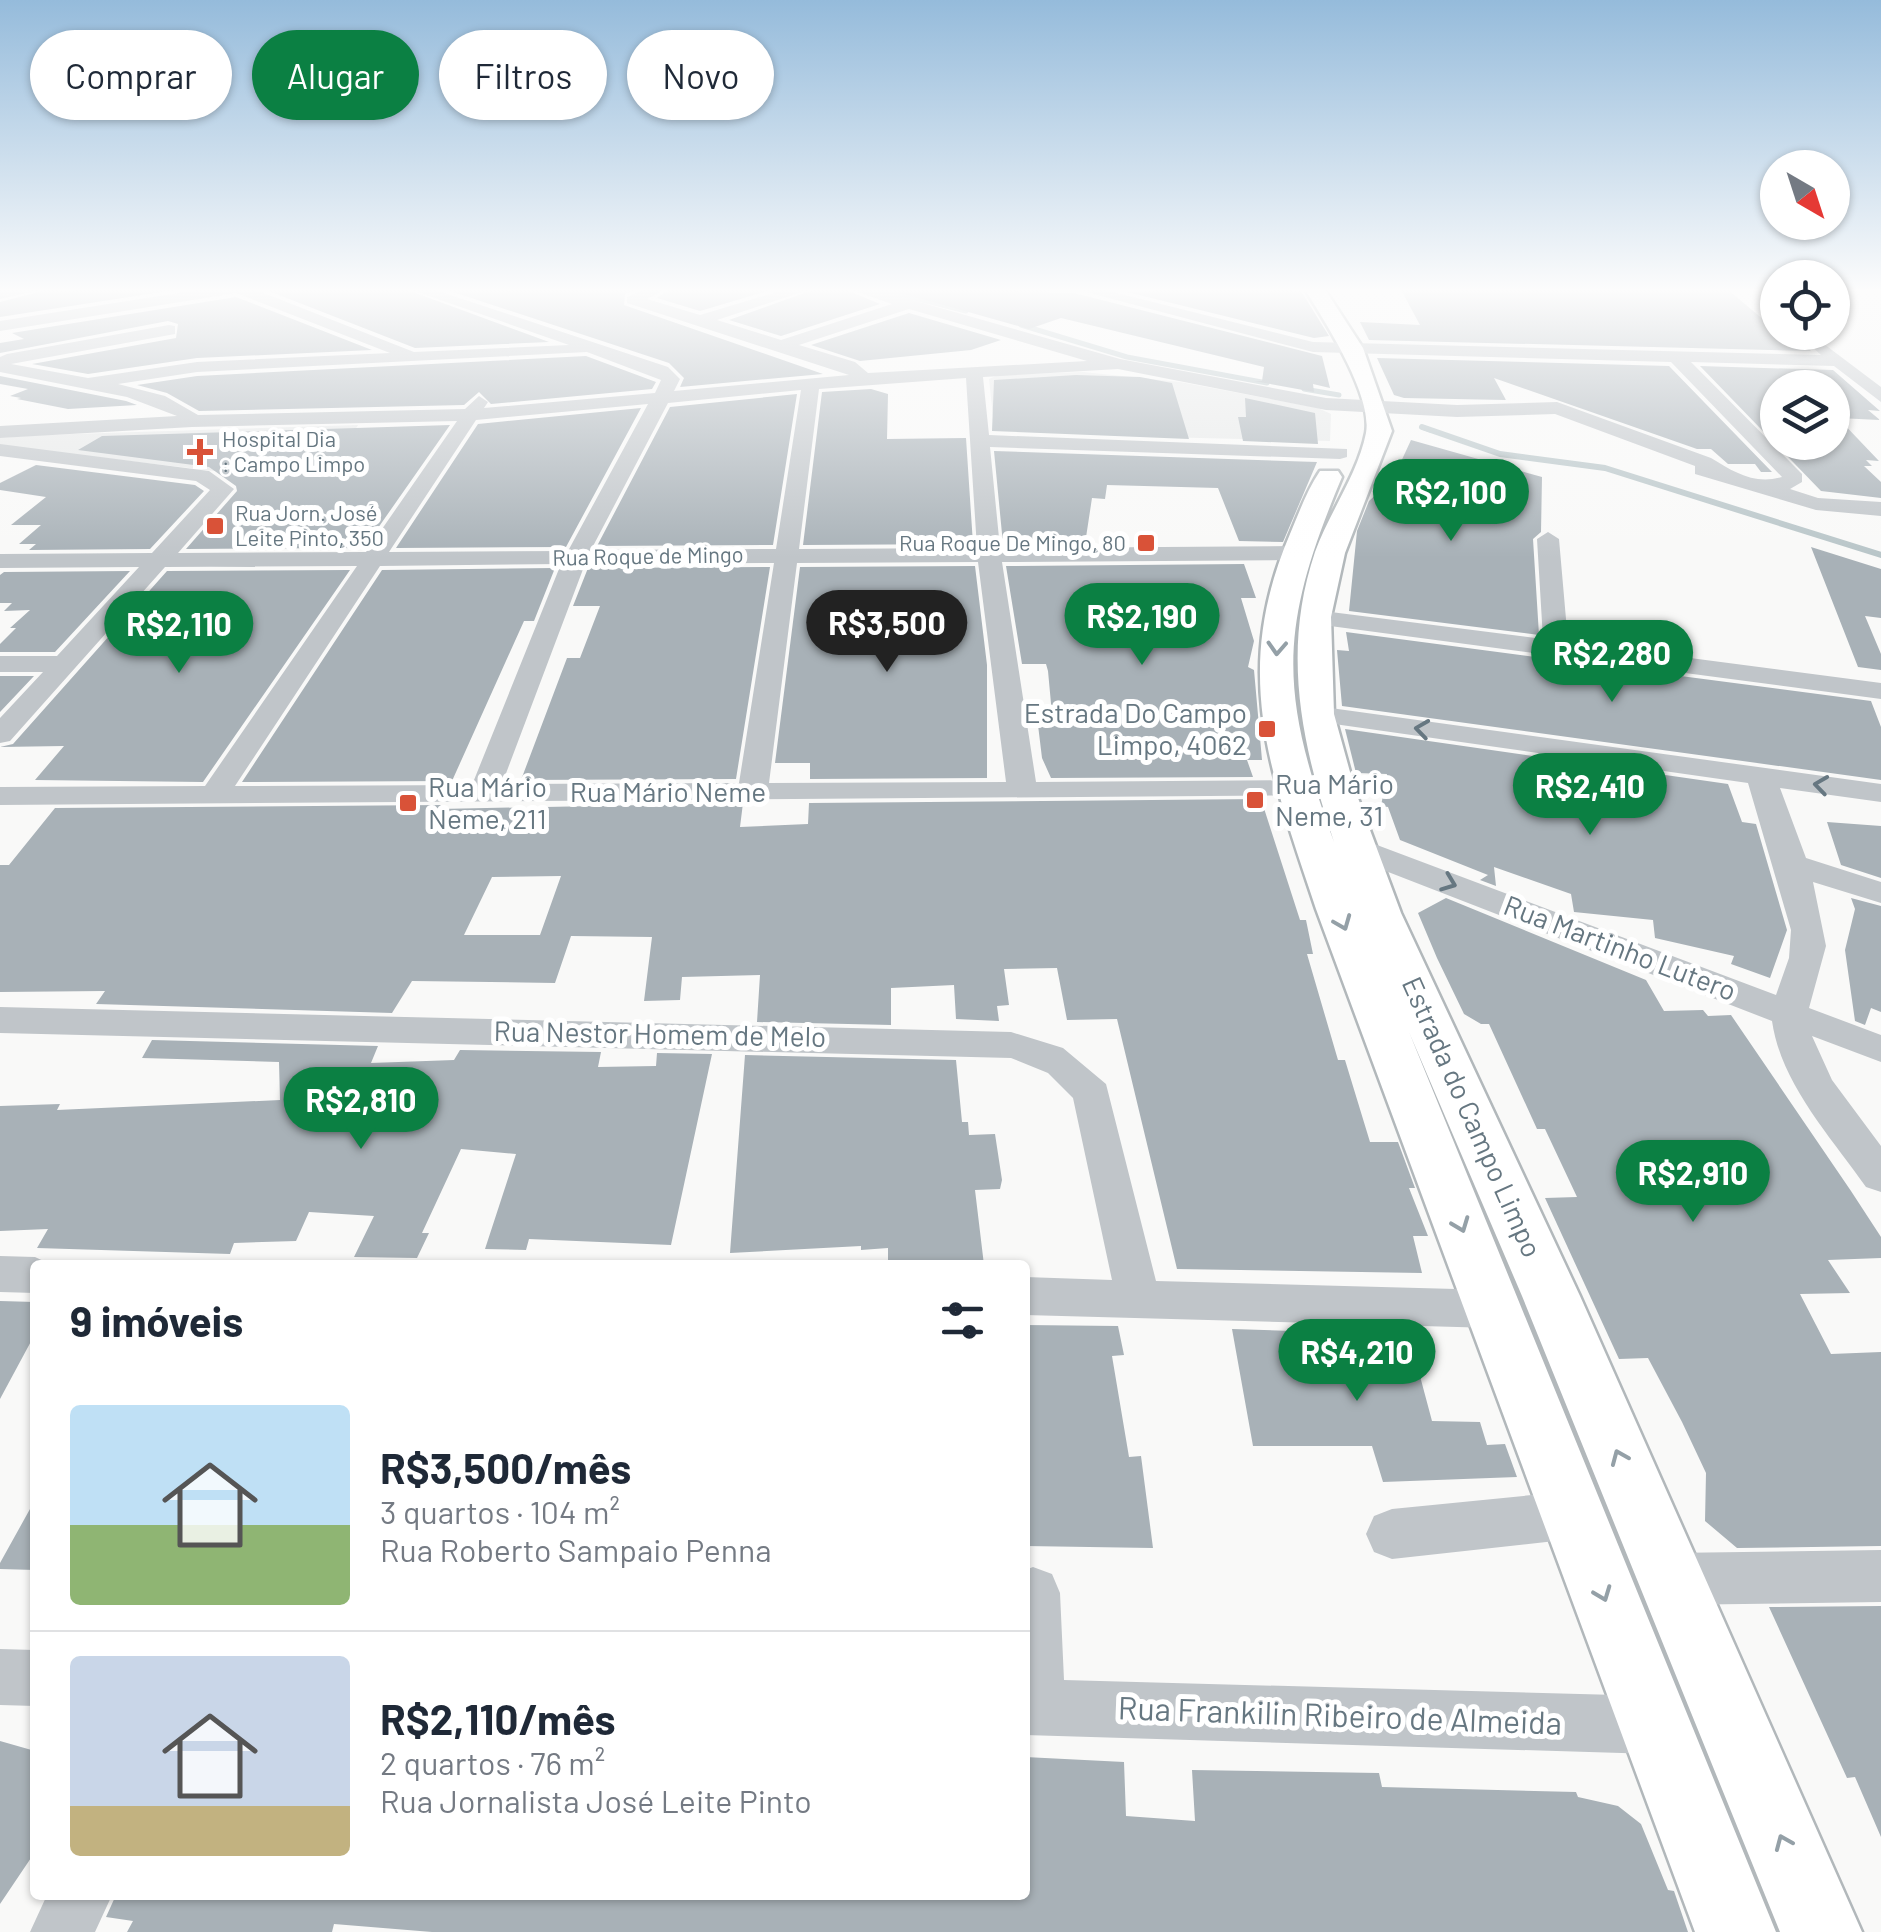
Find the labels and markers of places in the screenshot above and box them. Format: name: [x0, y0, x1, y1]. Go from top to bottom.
place label: Hospital Dia : Campo Limpo: [222, 425, 365, 476]
marker: Hospital Dia : Campo Limpo: [187, 439, 213, 465]
pin: R$2,100: [1359, 459, 1543, 544]
place label: Rua Jorn. José Leite Pinto, 350: [235, 499, 384, 550]
marker: Rua Jorn. José Leite Pinto, 350: [204, 515, 226, 537]
place label: Rua Roque De Mingo, 80: [899, 529, 1126, 555]
marker: Rua Roque De Mingo, 80: [1135, 532, 1157, 554]
pin: R$2,190: [1050, 583, 1234, 668]
pin: R$3,500: [795, 590, 979, 675]
pin: R$2,110: [87, 591, 271, 676]
pin: R$2,280: [1520, 620, 1704, 705]
place label: Estrada Do Campo Limpo, 4062: [1024, 695, 1247, 761]
marker: Estrada Do Campo Limpo, 4062: [1256, 718, 1278, 740]
pin: R$2,410: [1498, 753, 1682, 838]
place label: Rua Mário Neme, 31: [1275, 766, 1394, 832]
place label: Rua Mário Neme, 211: [428, 769, 547, 835]
marker: Rua Mário Neme, 31: [1244, 789, 1266, 811]
marker: Rua Mário Neme, 211: [397, 792, 419, 814]
pin: R$2,810: [269, 1067, 453, 1152]
pin: R$2,910: [1601, 1140, 1785, 1225]
pin: R$4,210: [1265, 1319, 1449, 1404]

